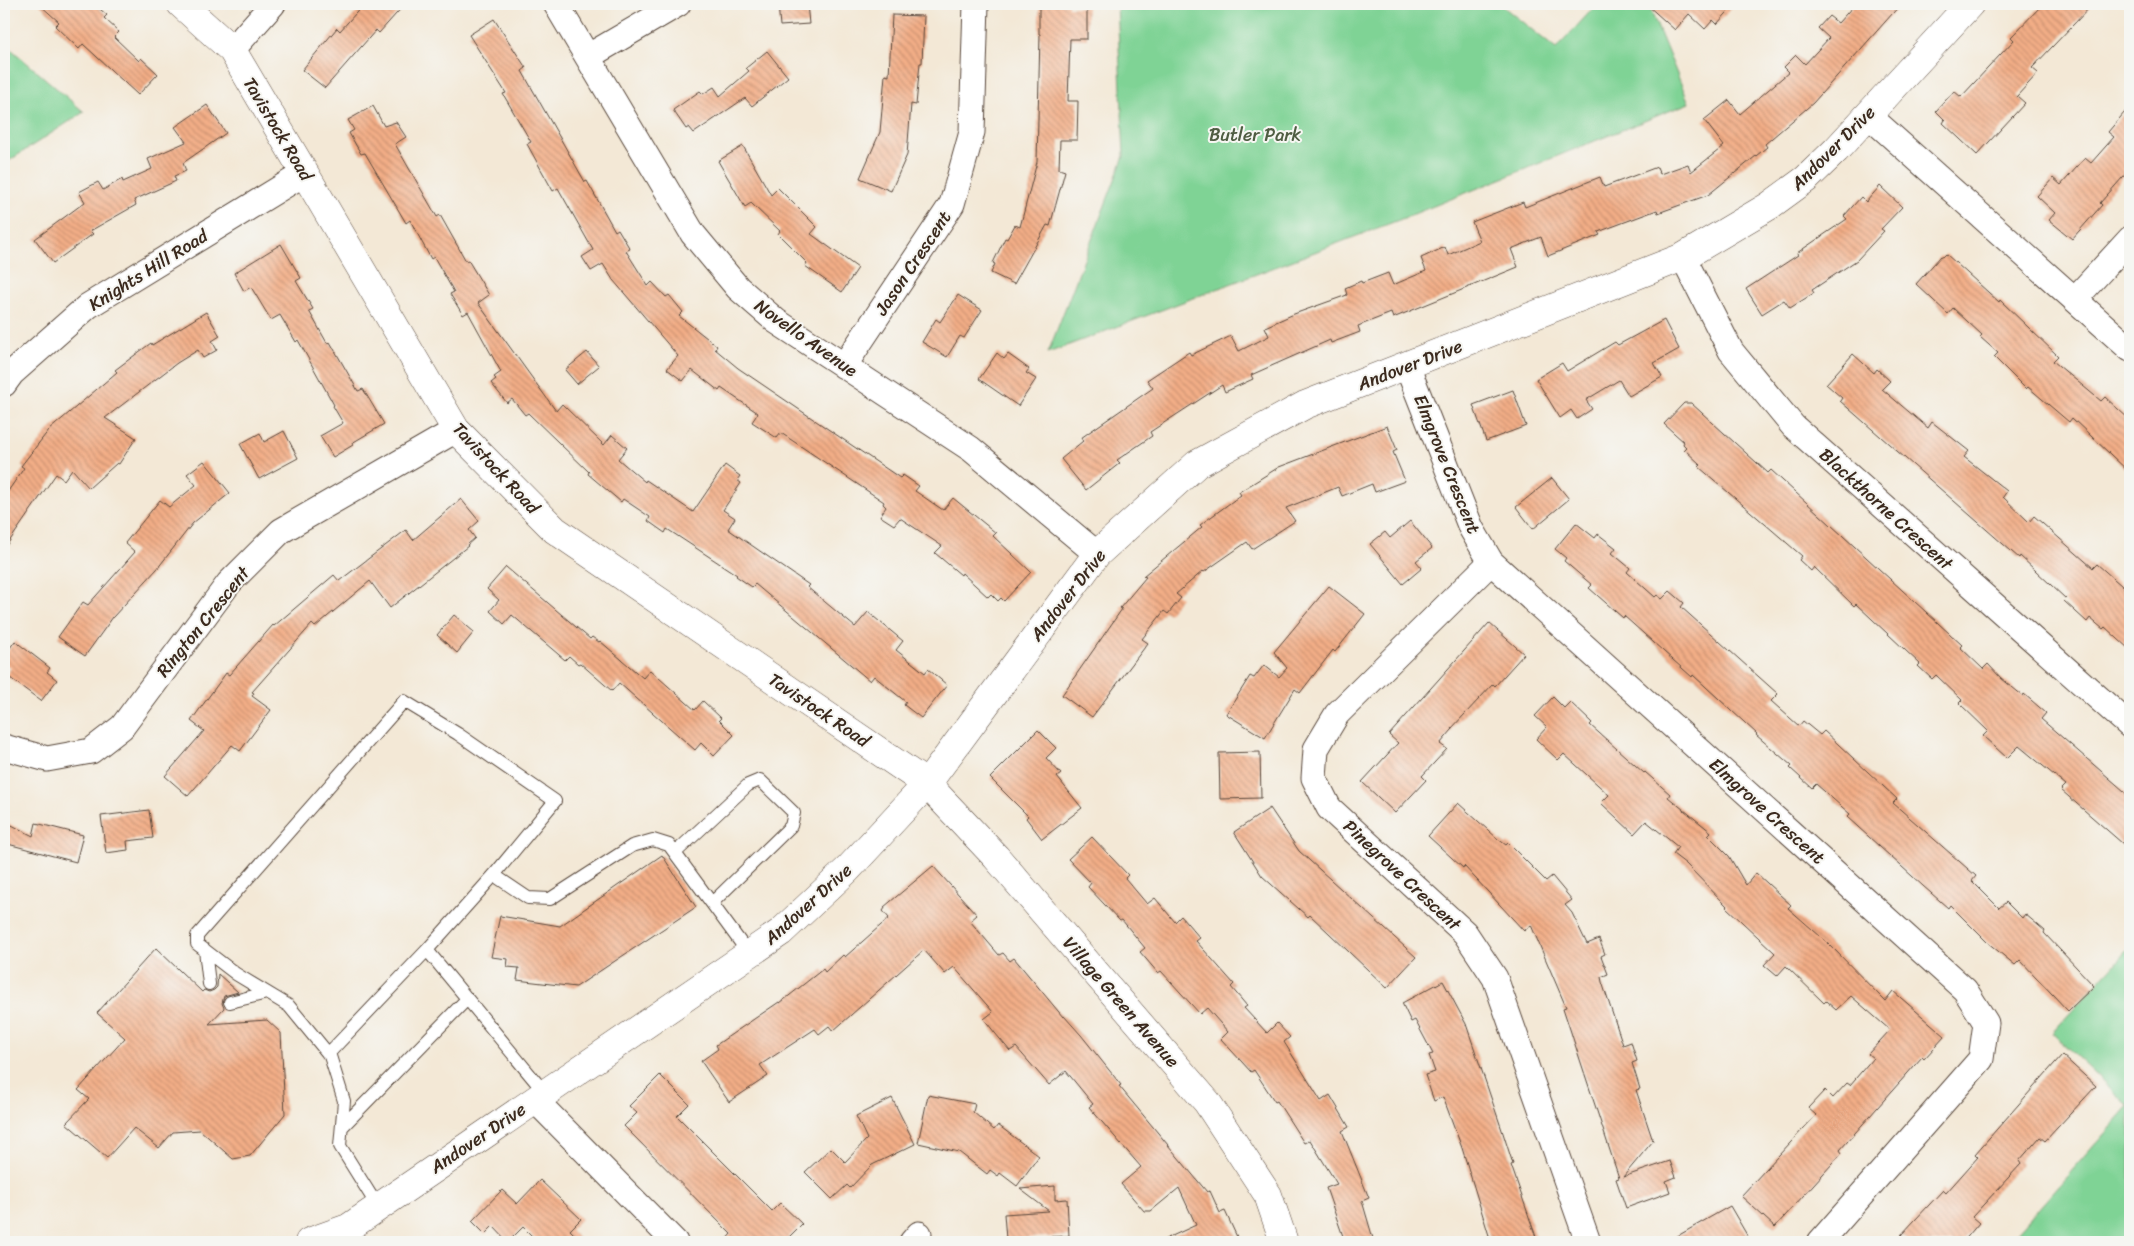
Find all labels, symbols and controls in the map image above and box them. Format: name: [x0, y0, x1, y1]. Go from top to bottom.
street label: Tavistock Road: [234, 71, 323, 189]
street label: Andover Drive: [1782, 98, 1883, 199]
park label: Butler Park: [1209, 119, 1302, 151]
street label: Jason Crescent: [865, 204, 960, 323]
street label: Knights Hill Road: [82, 220, 216, 320]
street label: Novello Avenue: [747, 290, 865, 386]
street label: Andover Drive: [1352, 330, 1467, 400]
street label: Elmgrove Crescent: [1404, 389, 1490, 539]
street label: Tavistock Road: [444, 414, 549, 523]
street label: Blackthorne Crescent: [1812, 440, 1961, 579]
street label: Andover Drive: [1021, 542, 1115, 649]
street label: Rington Crescent: [148, 559, 258, 685]
street label: Tavistock Road: [762, 664, 878, 757]
street label: Elmgrove Crescent: [1701, 749, 1833, 873]
street label: Pinegrove Crescent: [1335, 811, 1469, 939]
street label: Andover Drive: [755, 855, 860, 954]
street label: Village Green Avenue: [1054, 929, 1188, 1075]
street label: Andover Drive: [422, 1094, 533, 1183]

